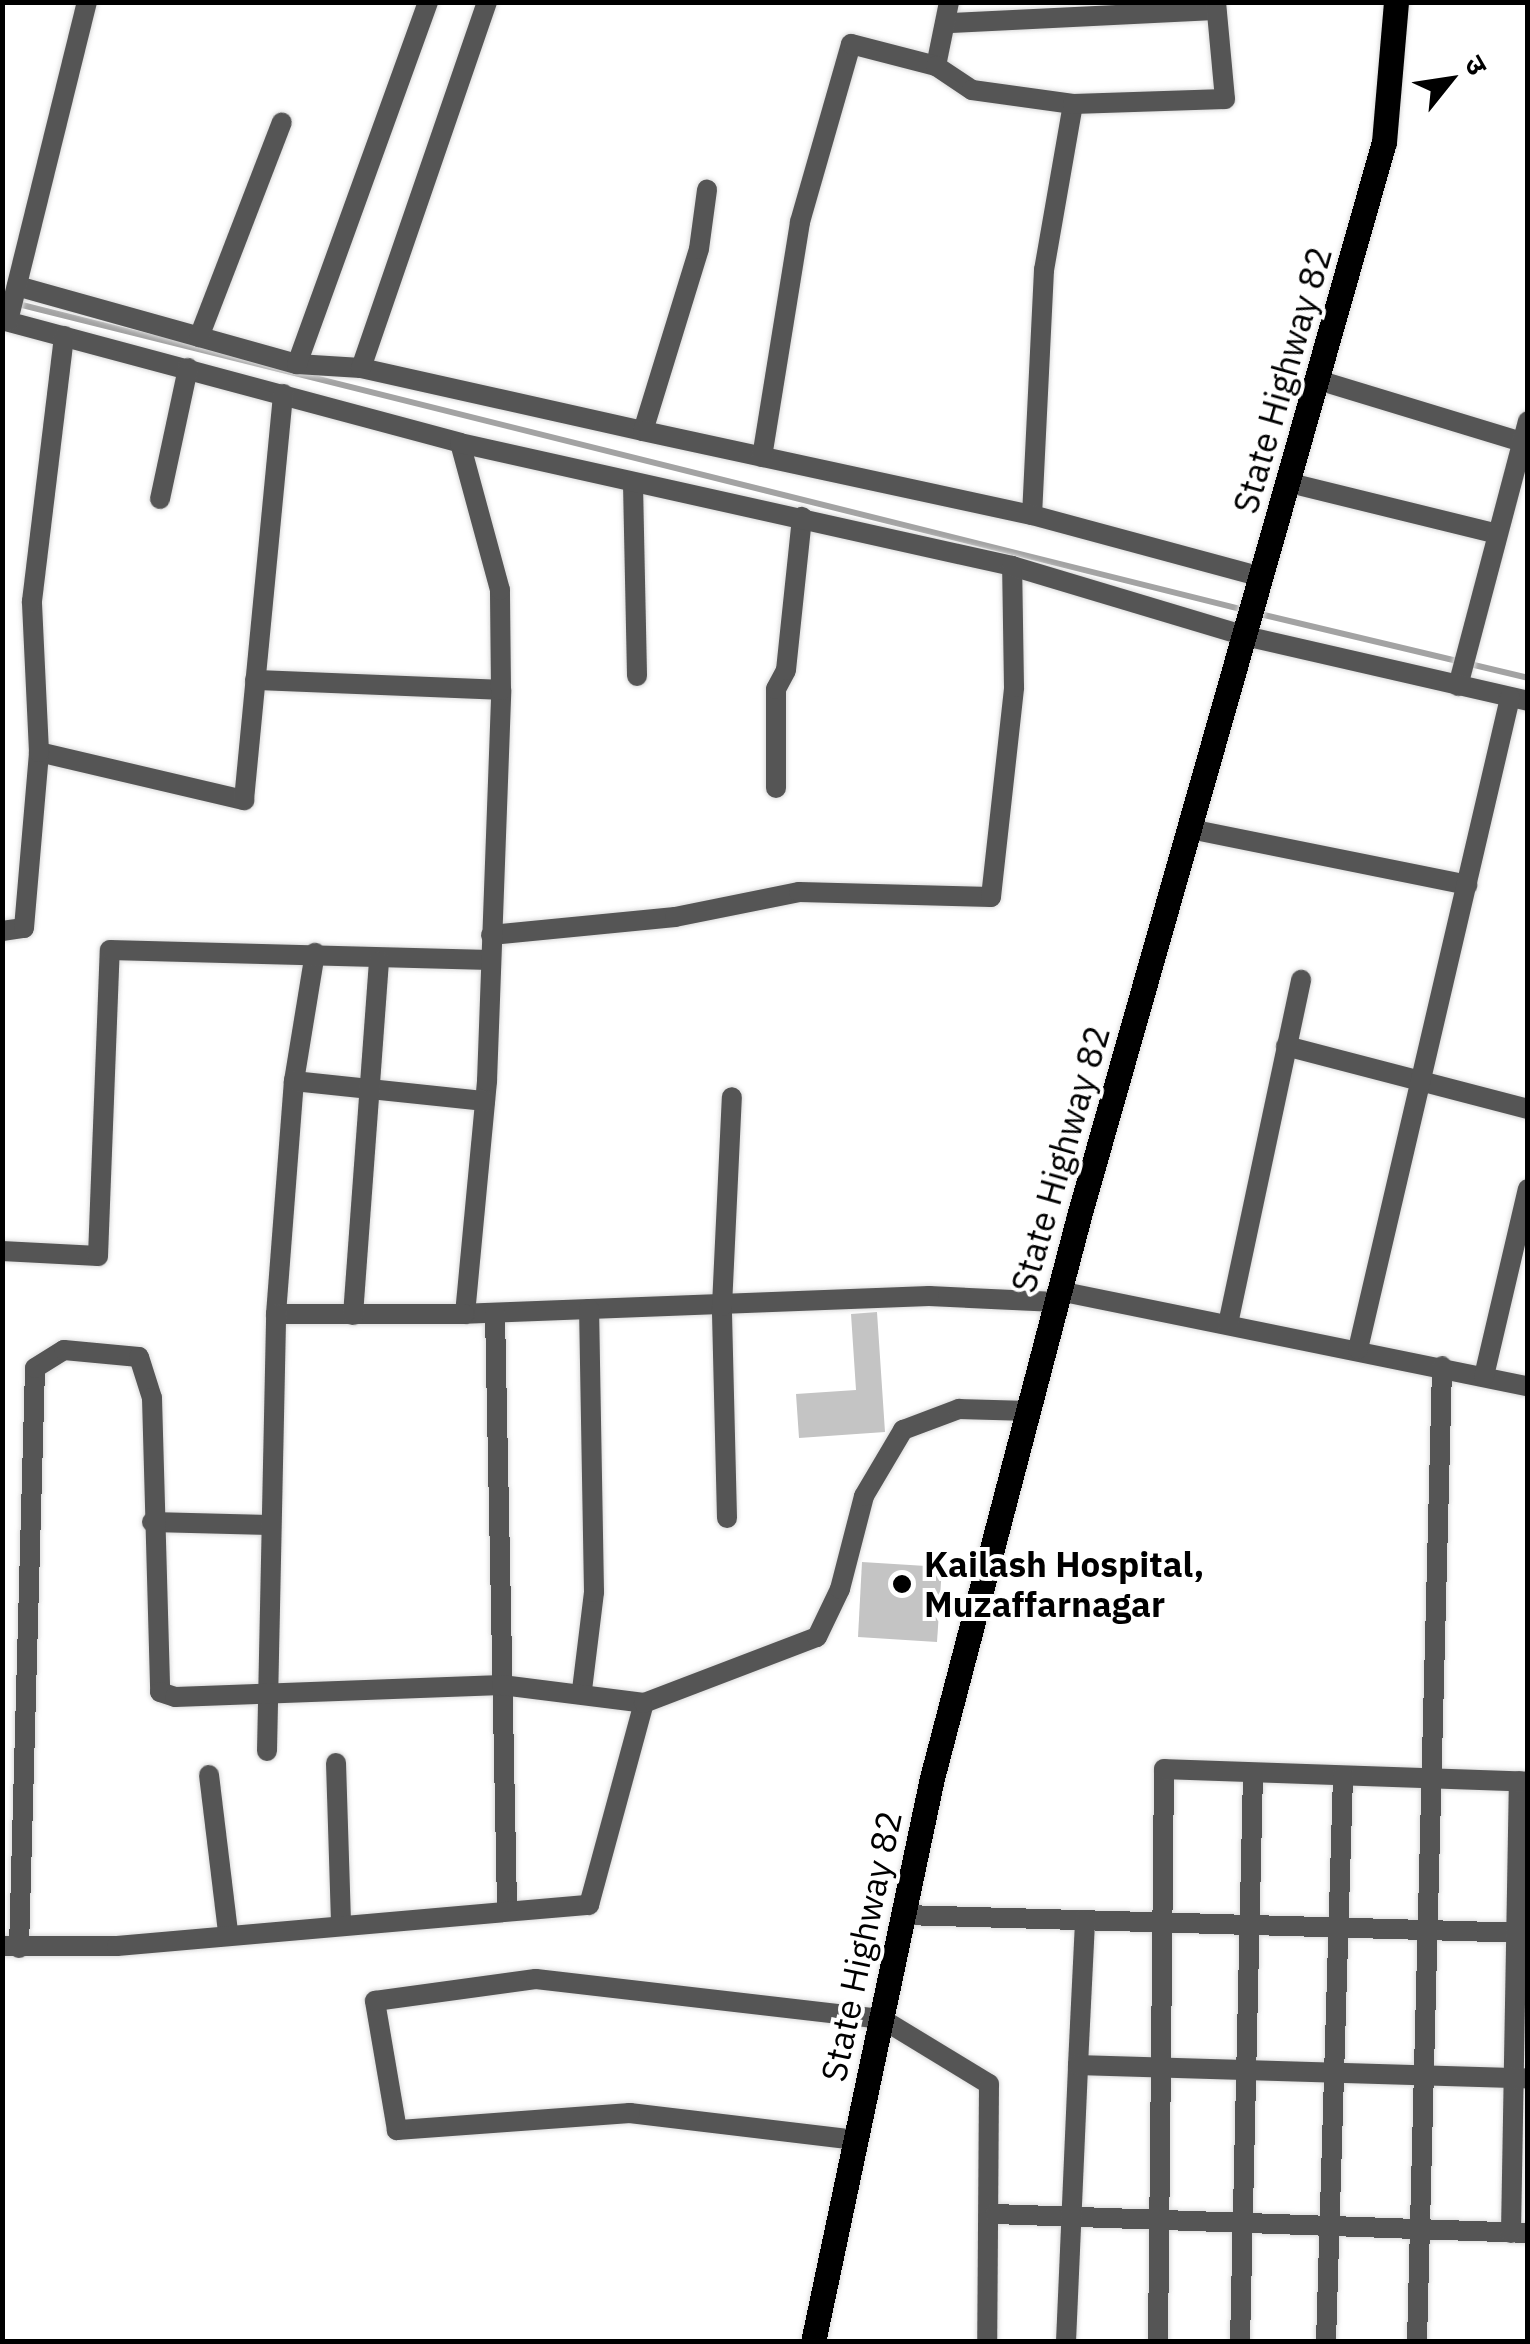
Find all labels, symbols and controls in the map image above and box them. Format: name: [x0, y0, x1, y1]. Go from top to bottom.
north arrow: [1400, 30, 1500, 130]
text: उ: [1456, 48, 1497, 81]
street label: State Highway 82: [1224, 242, 1340, 518]
street label: State Highway 82: [1002, 1021, 1118, 1297]
place label: Kailash Hospital, Muzaffarnagar: [924, 1543, 1204, 1625]
marker: Kailash Hospital, Muzaffarnagar: [889, 1571, 915, 1597]
street label: State Highway 82: [812, 1807, 910, 2085]

